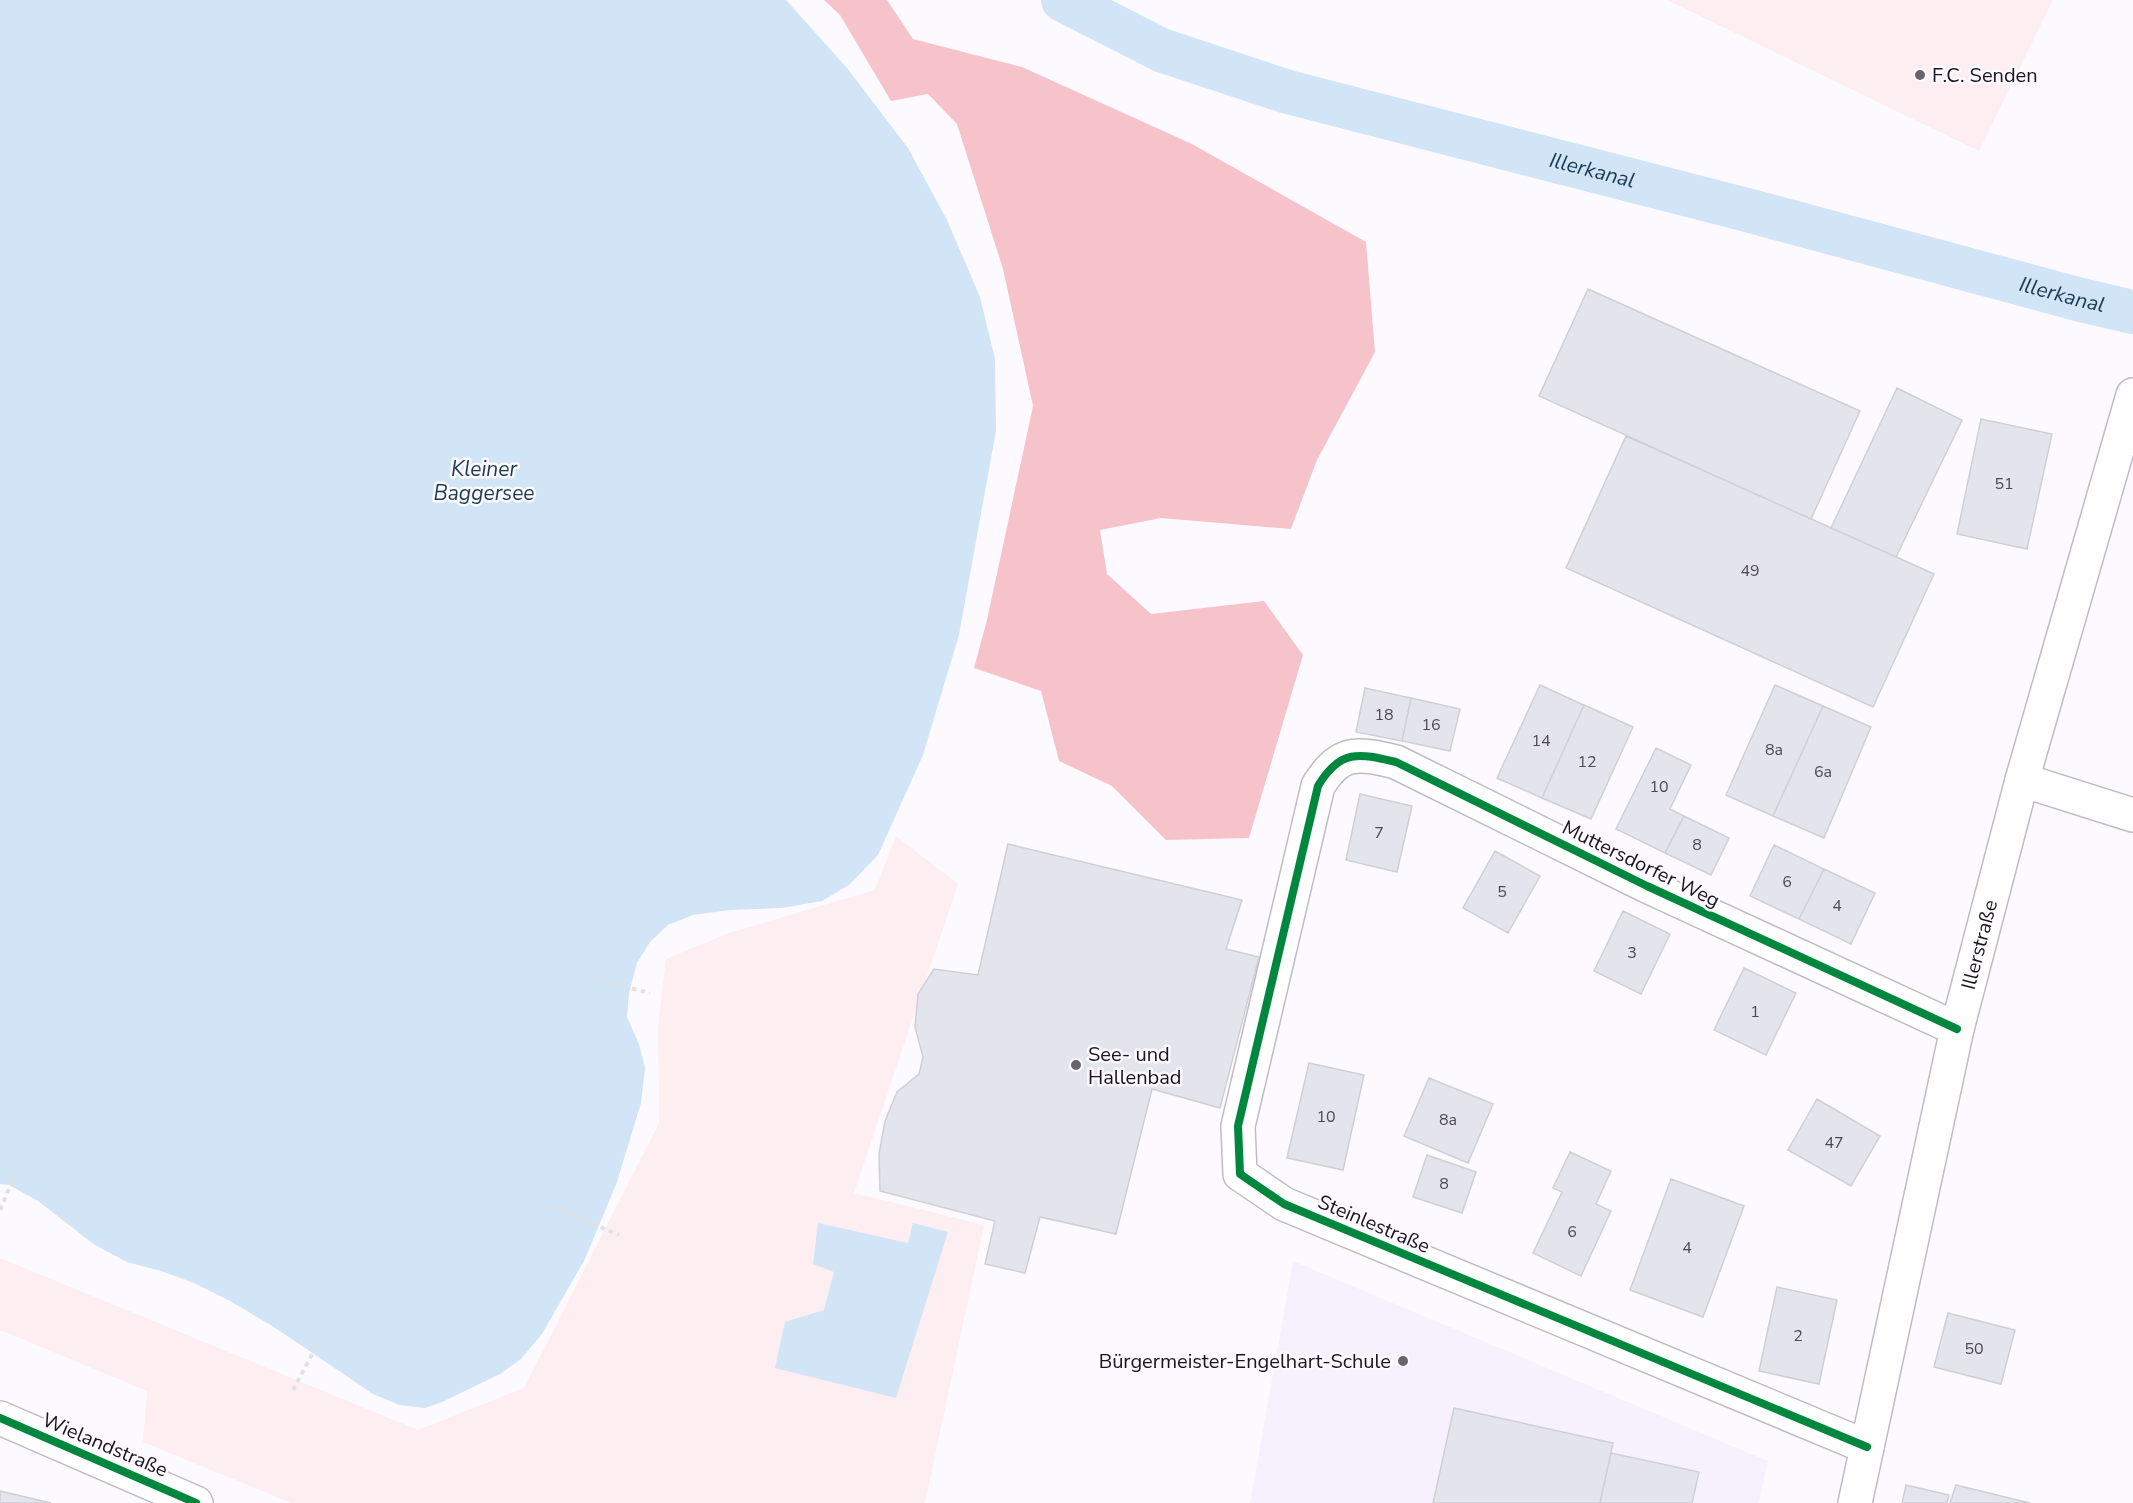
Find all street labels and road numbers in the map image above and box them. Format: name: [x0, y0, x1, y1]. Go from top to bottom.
street label: Muttersdorfer Weg: [1558, 814, 1724, 914]
street label: Illerstraße: [1954, 897, 2004, 992]
street label: Steinlestraße: [1314, 1188, 1434, 1260]
street label: Wielandstraße: [38, 1406, 172, 1484]

